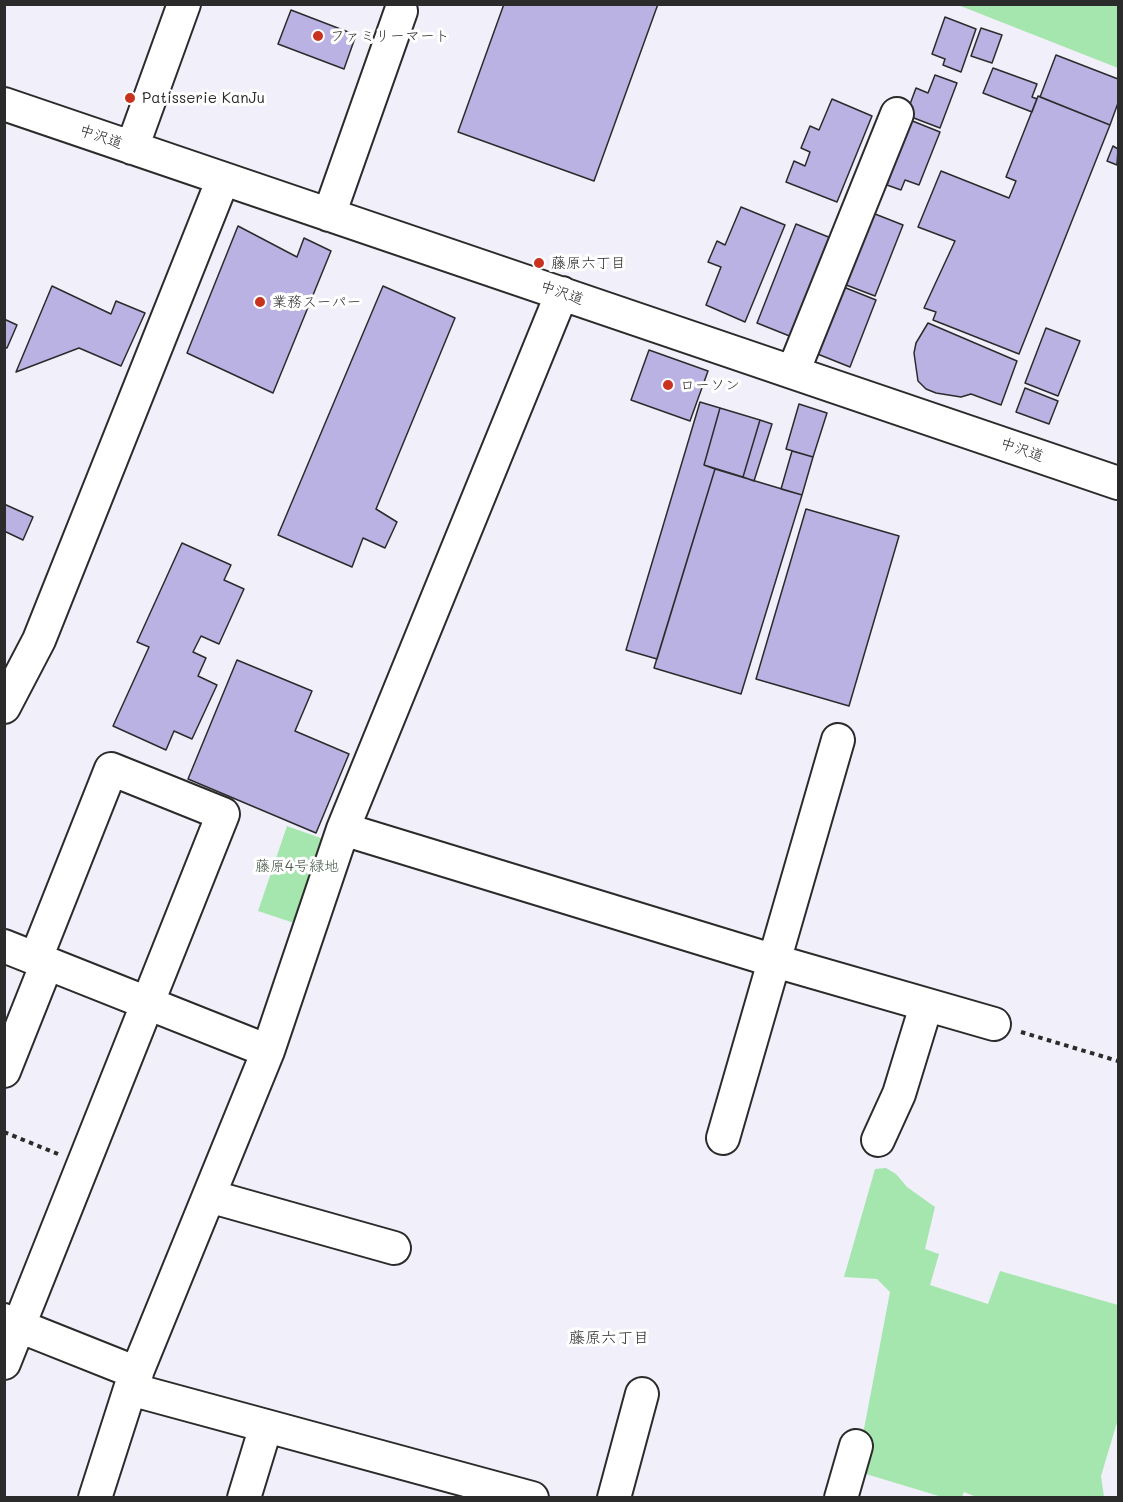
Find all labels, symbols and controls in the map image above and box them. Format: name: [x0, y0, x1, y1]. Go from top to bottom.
place label: ファミリーマート: [330, 27, 450, 45]
marker: ファミリーマート: [311, 29, 325, 43]
place label: Patisserie KanJu: [142, 89, 265, 107]
marker: Patisserie KanJu: [123, 91, 137, 105]
street label: 中沢道: [77, 121, 125, 153]
place label: 藤原六丁目: [551, 254, 626, 272]
marker: 藤原六丁目: [532, 256, 546, 270]
street label: 中沢道: [538, 277, 586, 309]
place label: 業務スーパー: [272, 293, 361, 311]
marker: 業務スーパー: [253, 295, 267, 309]
place label: ローソン: [680, 376, 740, 394]
marker: ローソン: [661, 378, 675, 392]
street label: 中沢道: [998, 434, 1046, 466]
park label: 藤原4号緑地: [255, 857, 339, 875]
district label: 藤原六丁目: [569, 1328, 649, 1348]

